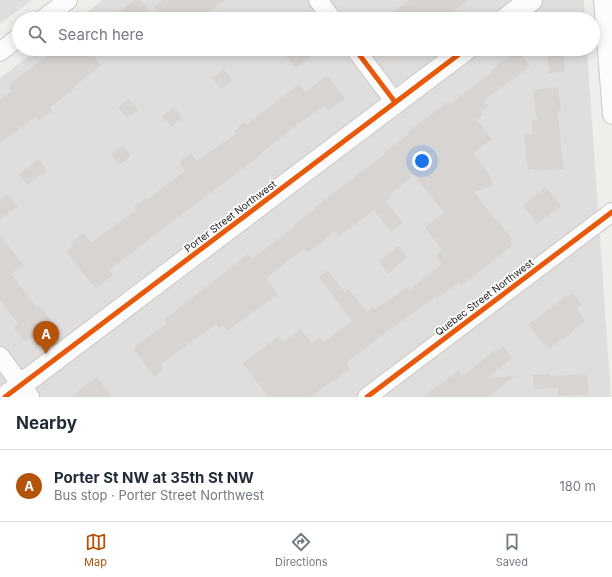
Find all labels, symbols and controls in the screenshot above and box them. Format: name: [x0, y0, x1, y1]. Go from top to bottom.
search box: [12, 12, 600, 56]
icon: search: [26, 23, 48, 45]
text: Search here: [58, 25, 144, 44]
your location: [412, 151, 432, 171]
street label: Porter Street Northwest: [182, 177, 279, 254]
street label: Quebec Street Northwest: [433, 256, 536, 338]
pin: A: [33, 321, 59, 354]
text: Nearby: [16, 413, 77, 433]
text: Porter St NW at 35th St NW: [54, 468, 254, 487]
text: A: [24, 478, 34, 494]
text: 180 m: [559, 478, 596, 494]
text: Bus stop · Porter Street Northwest: [54, 487, 264, 503]
tab: Map: [84, 531, 107, 569]
tab: Directions: [275, 531, 328, 569]
tab: Saved: [496, 531, 528, 569]

